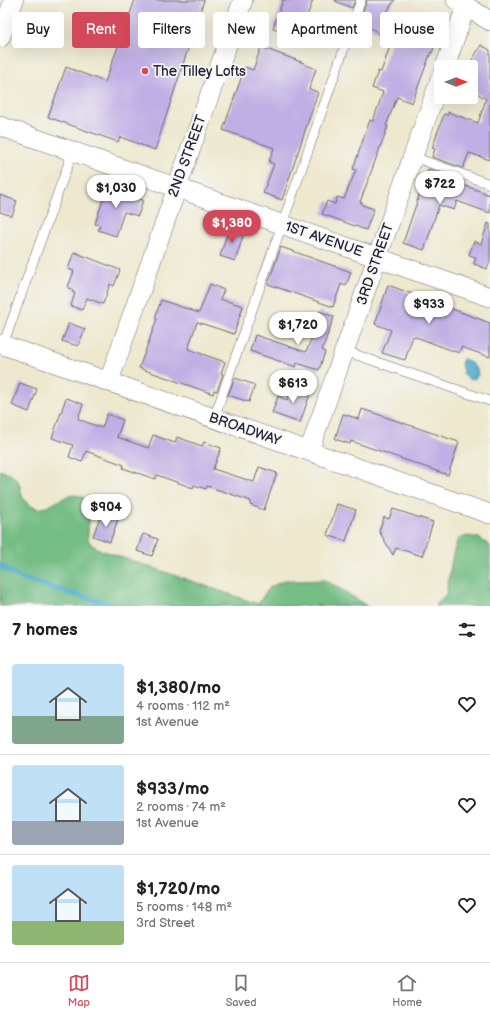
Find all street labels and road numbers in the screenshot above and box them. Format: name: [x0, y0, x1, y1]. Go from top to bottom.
street label: 2ND STREET: [164, 112, 210, 199]
street label: 1ST AVENUE: [283, 218, 365, 260]
street label: 3RD STREET: [353, 220, 397, 307]
street label: BROADWAY: [207, 409, 284, 450]

